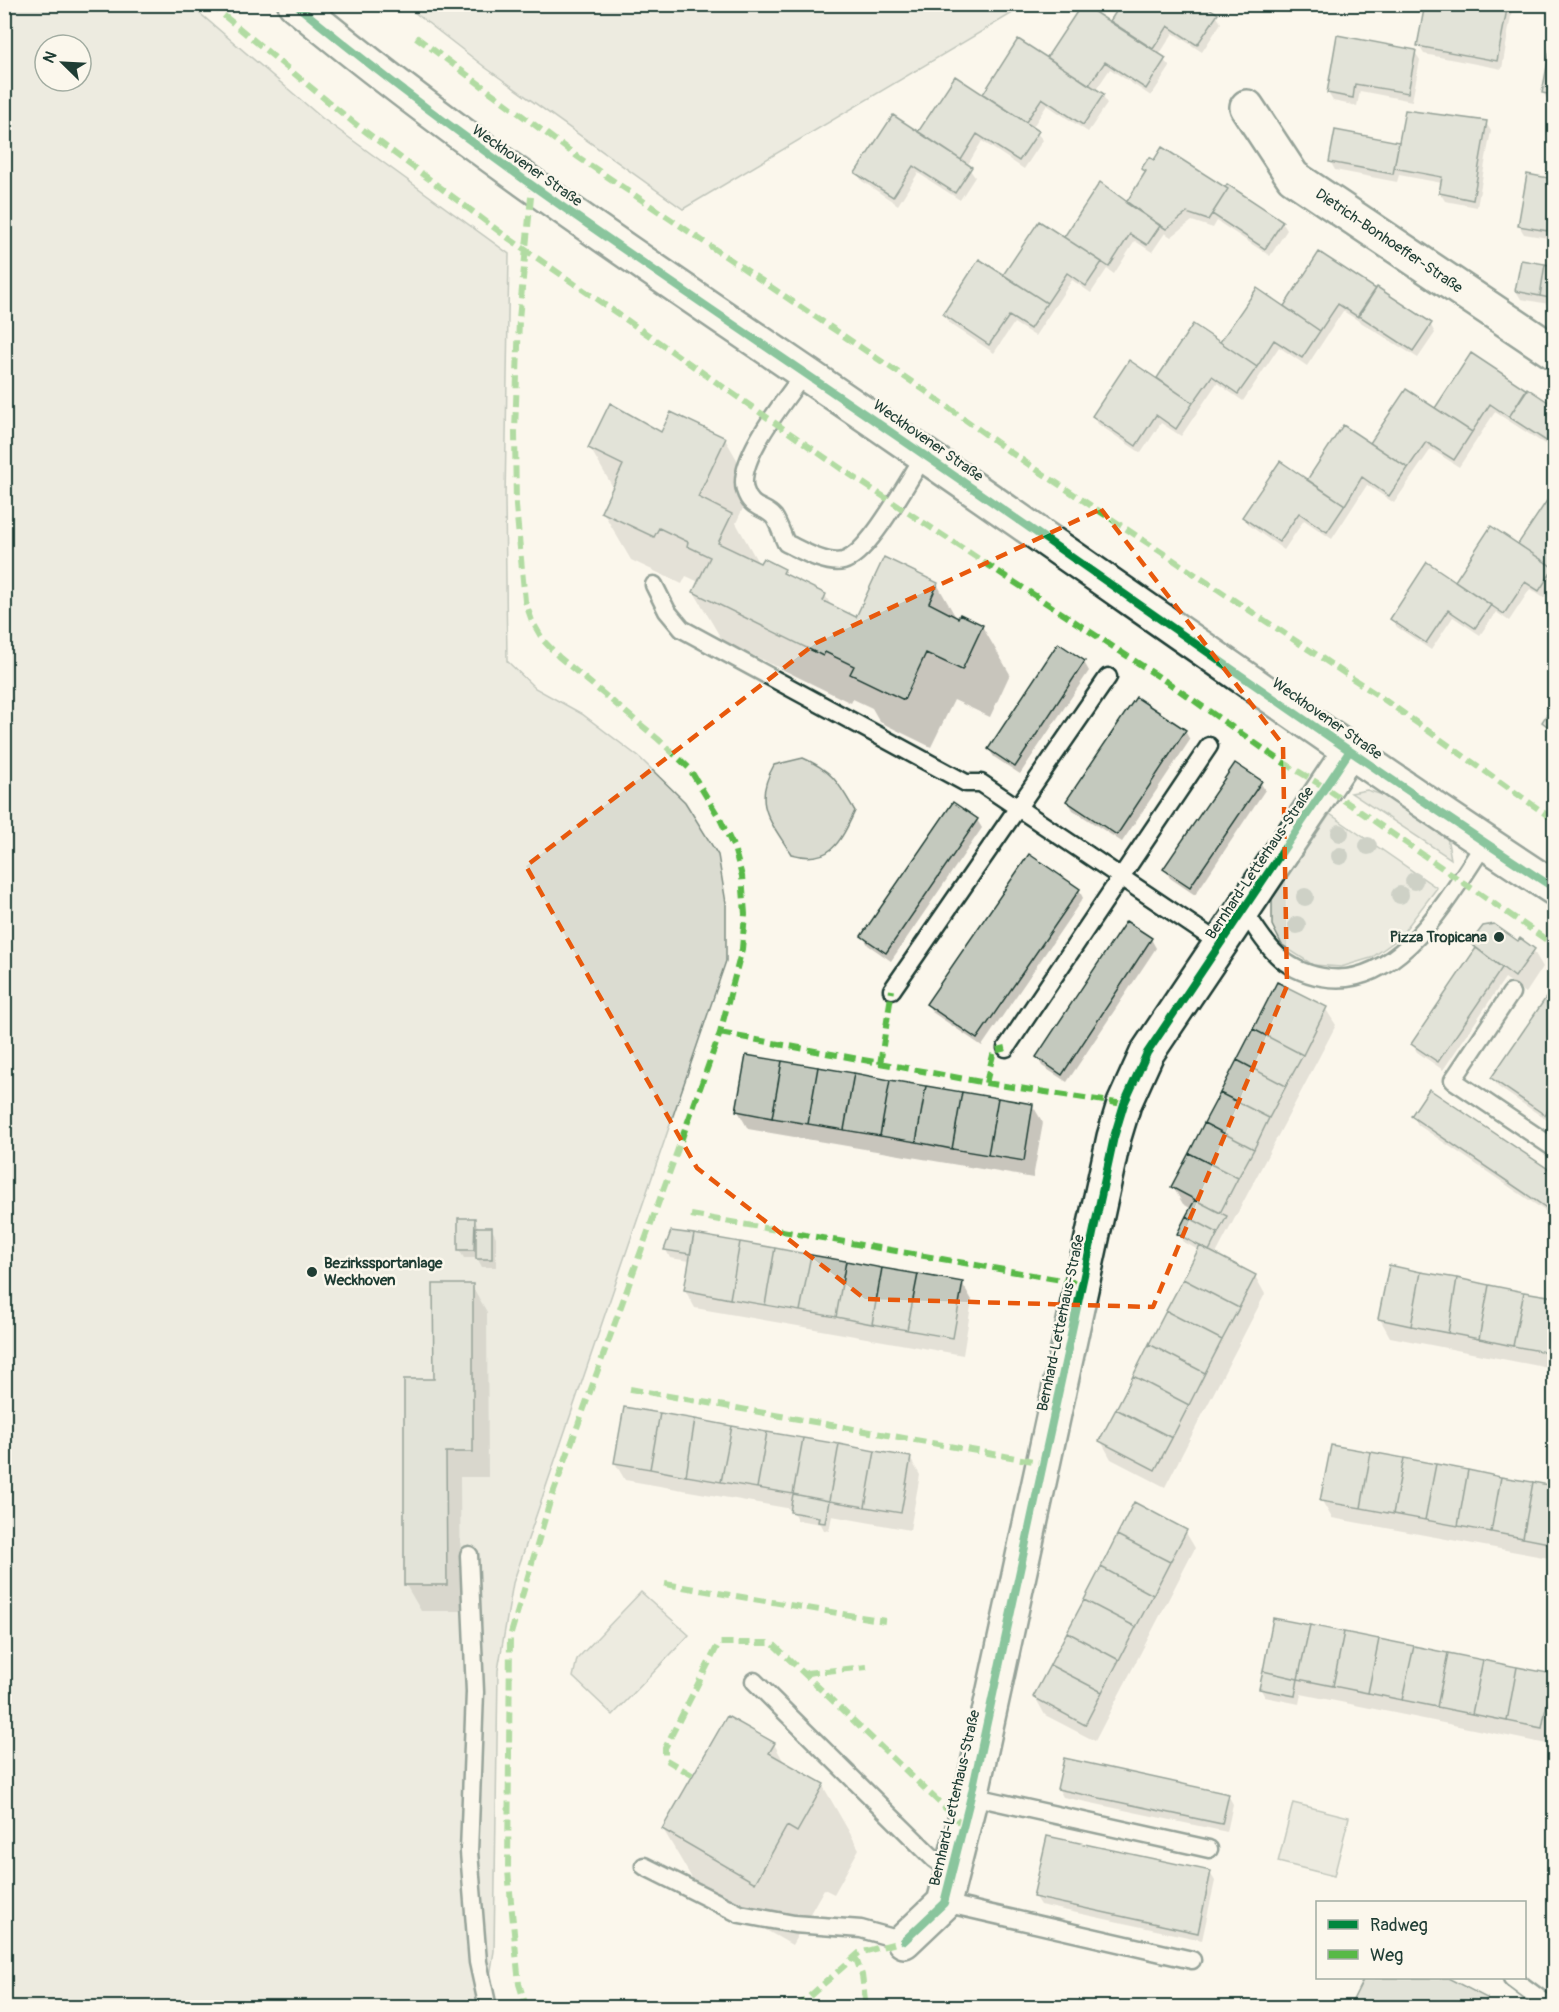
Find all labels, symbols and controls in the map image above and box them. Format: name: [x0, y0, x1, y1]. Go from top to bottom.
north arrow: [33, 33, 93, 93]
text: N: [39, 48, 62, 66]
street label: Weckhovener Straße: [468, 121, 586, 211]
street label: Dietrich-Bonhoeffer-Straße: [1312, 185, 1467, 298]
street label: Weckhovener Straße: [869, 396, 987, 486]
street label: Weckhovener Straße: [1268, 674, 1386, 764]
street label: Bernhard-Letterhaus-Straße: [1202, 782, 1319, 943]
place label: Pizza Tropicana: [1390, 928, 1487, 947]
marker: Pizza Tropicana: [1492, 930, 1506, 944]
street label: Bernhard-Letterhaus-Straße: [1033, 1232, 1089, 1413]
place label: Bezirkssportanlage Weckhoven: [324, 1254, 443, 1290]
marker: Bezirkssportanlage Weckhoven: [305, 1265, 319, 1279]
street label: Bernhard-Letterhaus-Straße: [925, 1707, 985, 1888]
legend: [1316, 1901, 1526, 1979]
text: Radweg: [1370, 1914, 1428, 1937]
text: Weg: [1370, 1944, 1403, 1967]

